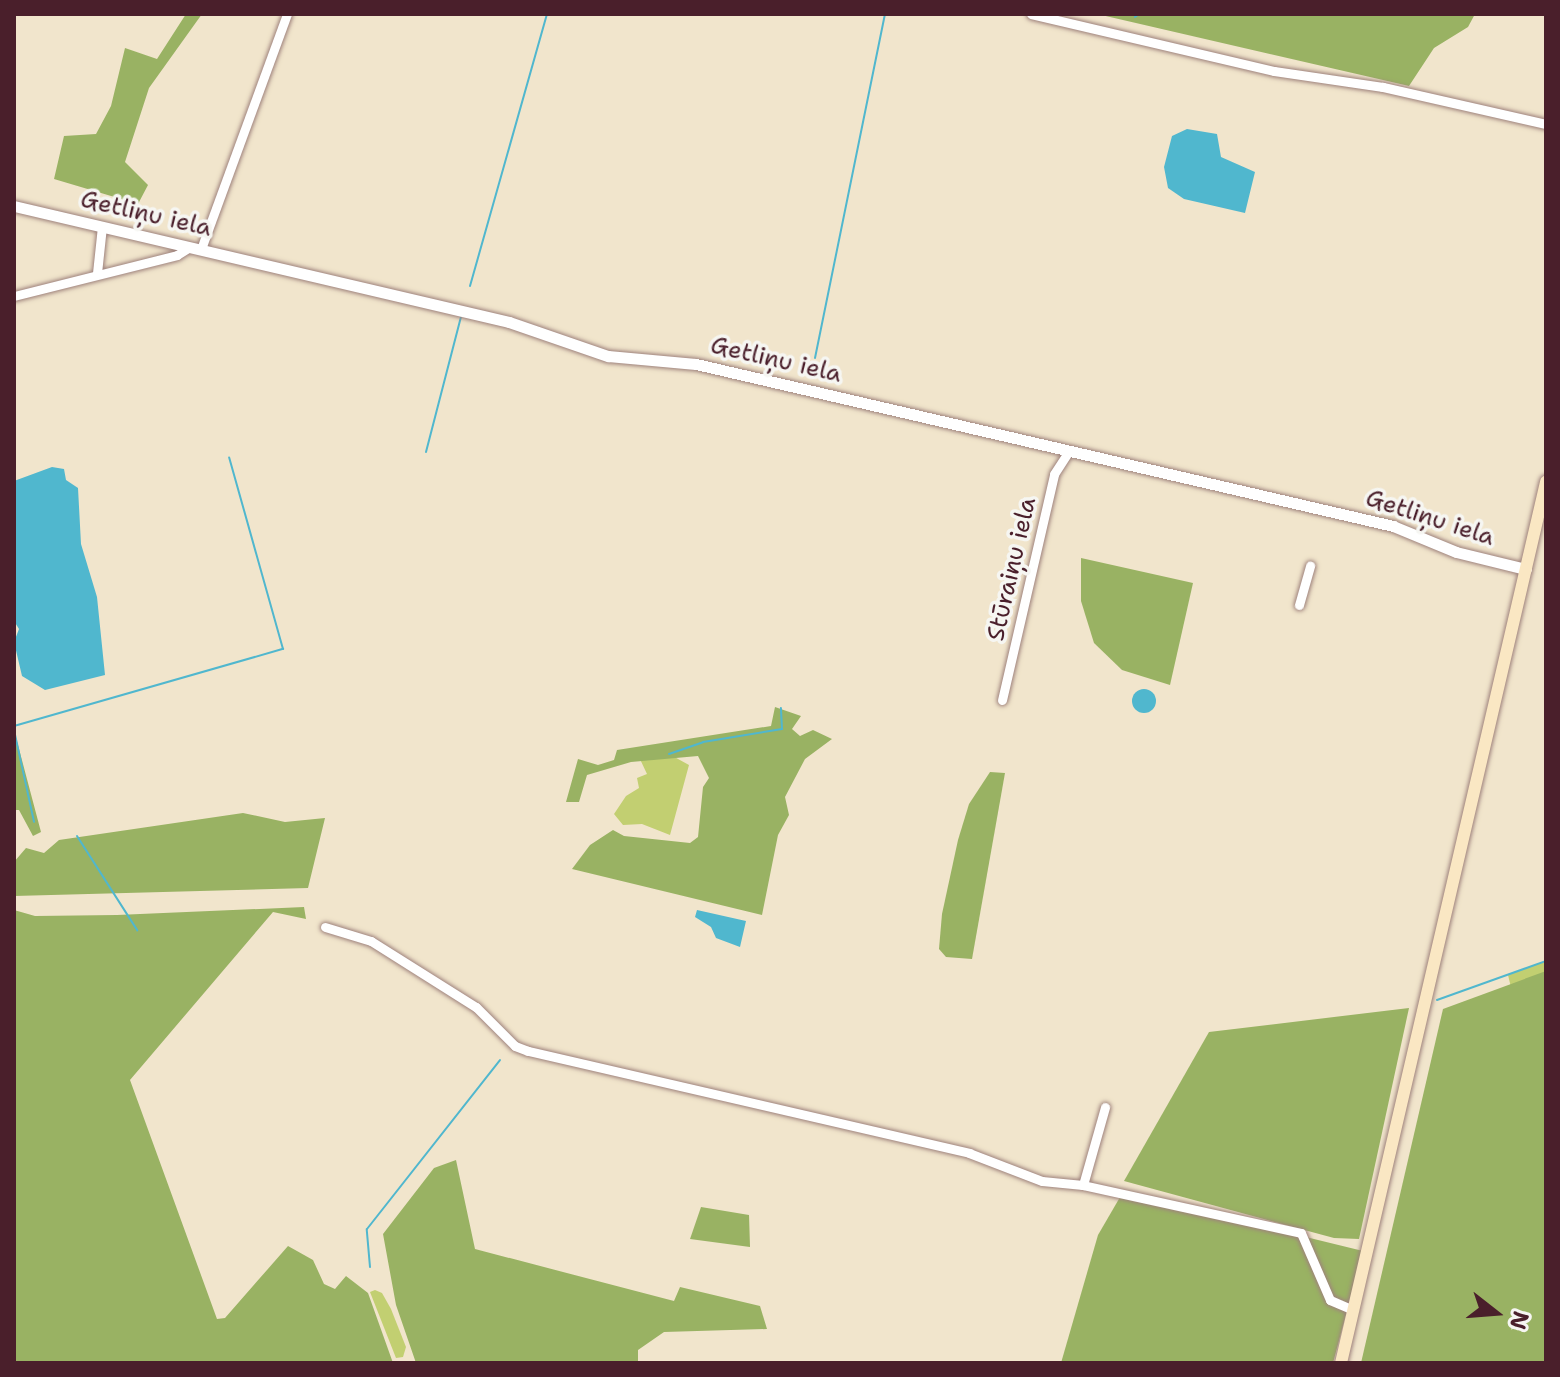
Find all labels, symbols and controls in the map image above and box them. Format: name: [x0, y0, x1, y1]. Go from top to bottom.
street label: Getliņu iela: [78, 185, 214, 243]
street label: Getliņu iela: [708, 331, 844, 389]
street label: Getliņu iela: [1362, 484, 1498, 552]
street label: Stūraiņu iela: [982, 495, 1042, 643]
north arrow: [1456, 1273, 1536, 1353]
text: N: [1503, 1308, 1536, 1333]

